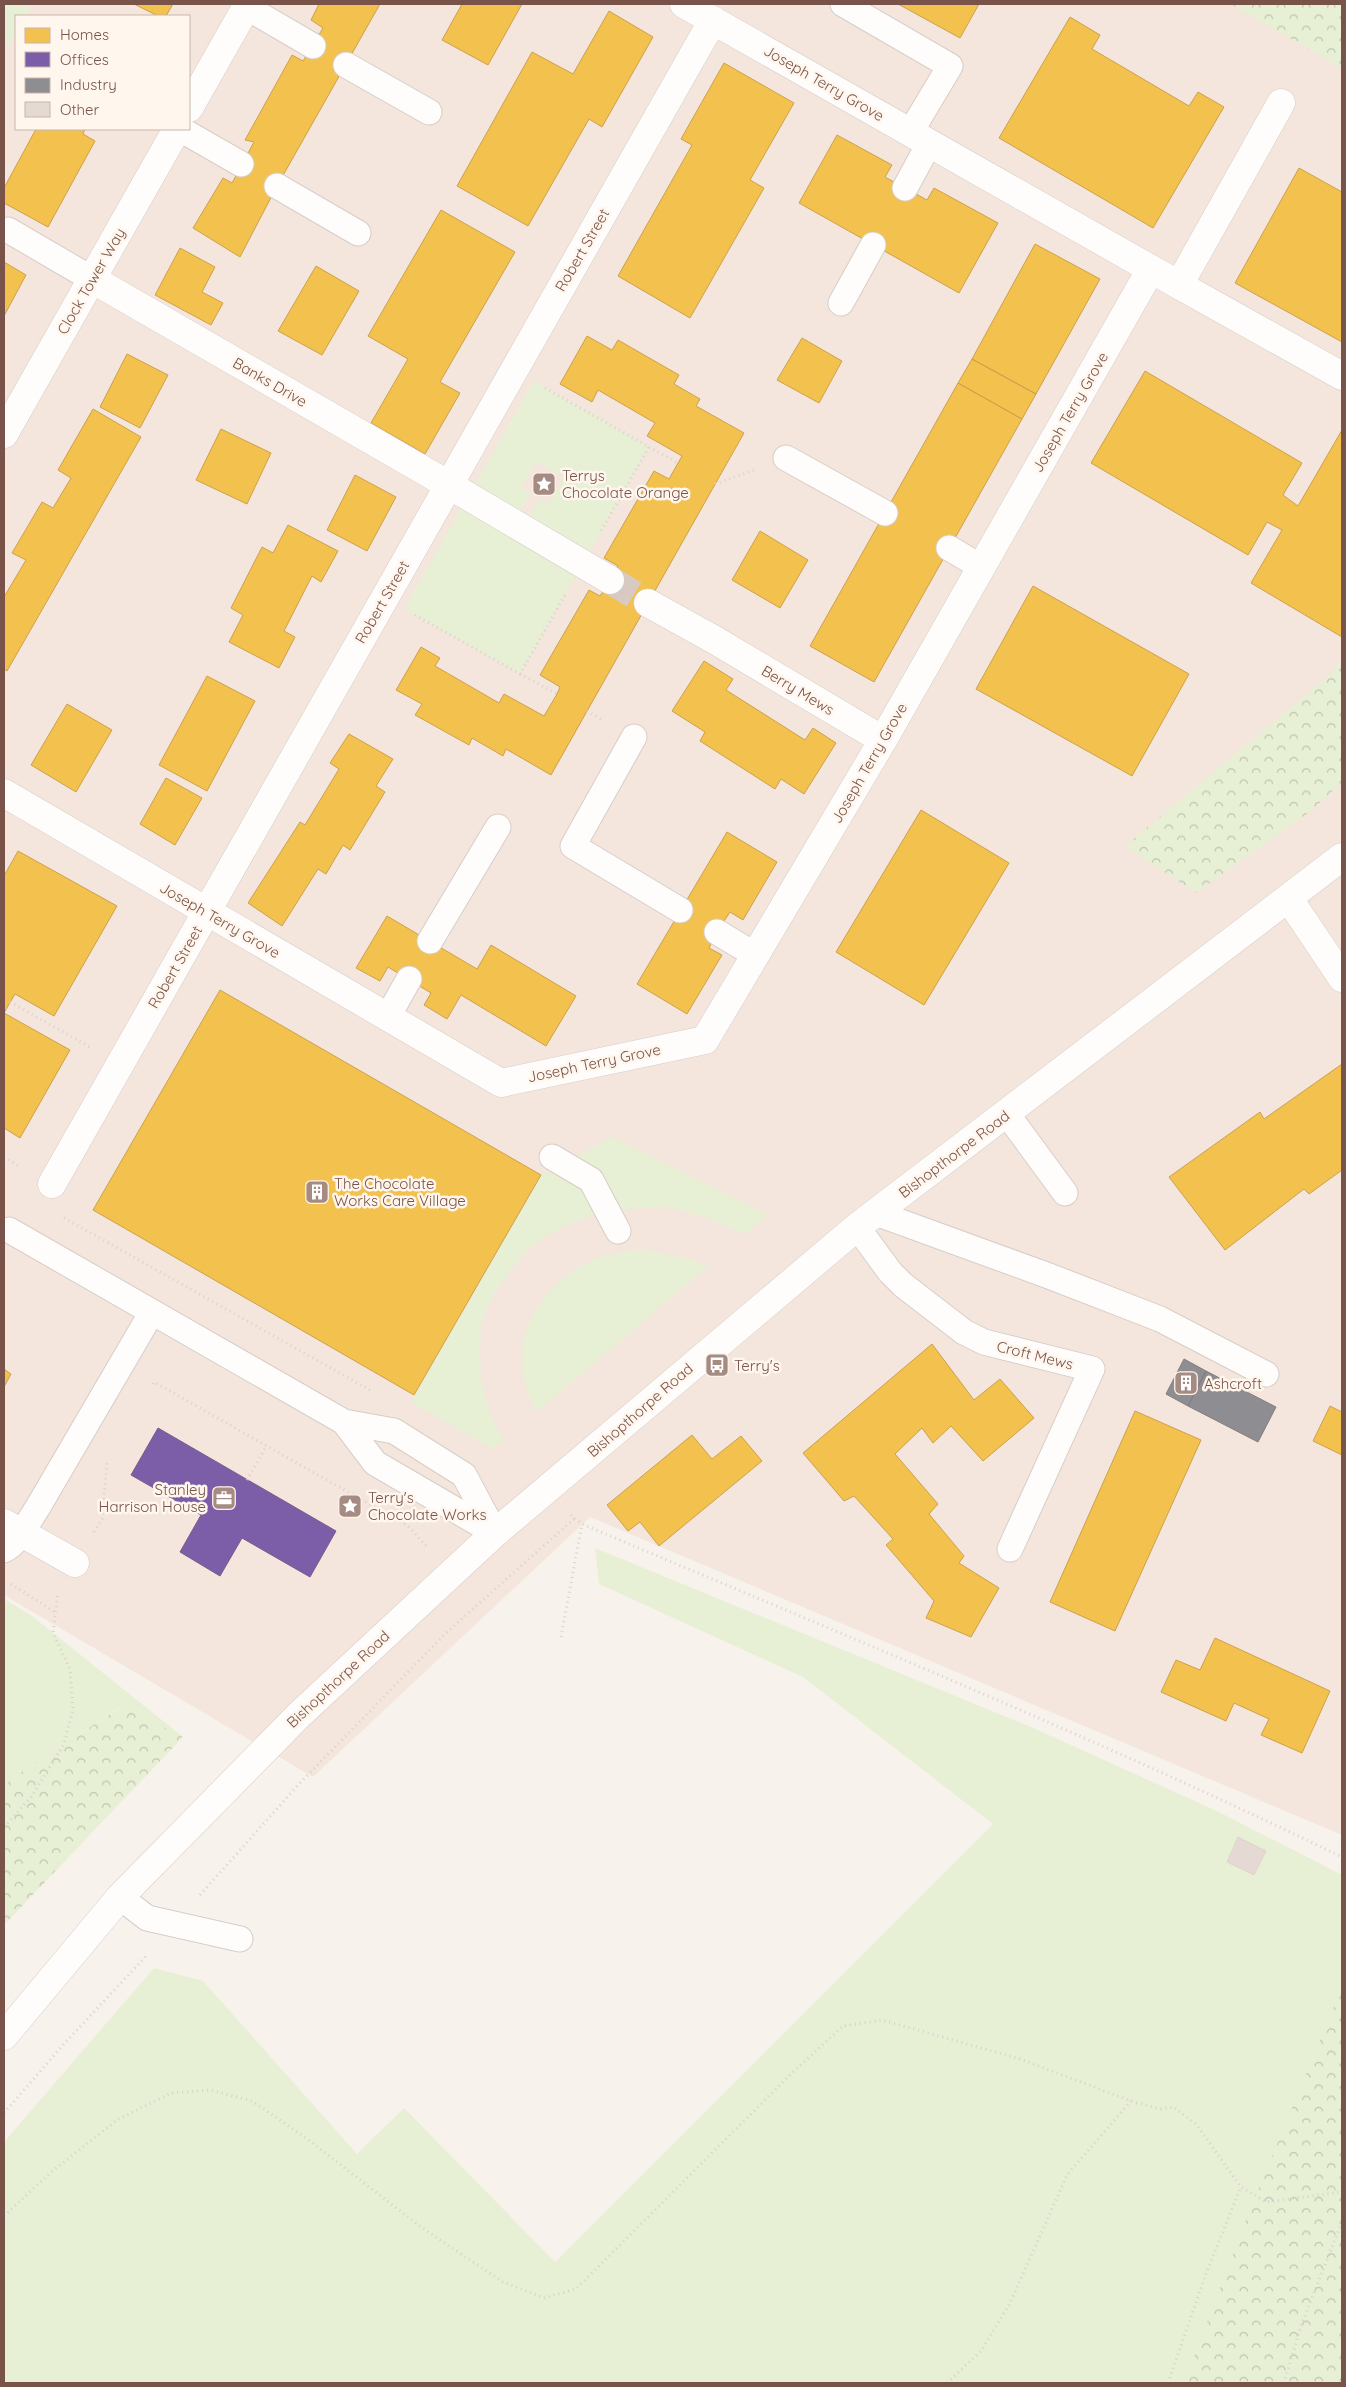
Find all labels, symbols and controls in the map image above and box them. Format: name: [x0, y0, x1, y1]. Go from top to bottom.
legend: [15, 15, 190, 130]
text: Homes: [60, 25, 109, 44]
street label: Joseph Terry Grove: [760, 41, 888, 125]
text: Offices: [60, 50, 109, 69]
text: Industry: [60, 75, 117, 94]
text: Other: [60, 100, 100, 119]
street label: Robert Street: [551, 205, 613, 295]
street label: Clock Tower Way: [53, 224, 129, 338]
street label: Joseph Terry Grove: [1028, 348, 1112, 476]
street label: Banks Drive: [229, 353, 311, 411]
place label: Terrys Chocolate Orange: [562, 466, 689, 502]
place icon: Terrys Chocolate Orange: [531, 471, 557, 497]
street label: Robert Street: [351, 557, 413, 647]
street label: Berry Mews: [758, 661, 838, 719]
street label: Joseph Terry Grove: [827, 699, 911, 827]
street label: Joseph Terry Grove: [156, 878, 284, 962]
street label: Robert Street: [144, 922, 206, 1012]
street label: Joseph Terry Grove: [526, 1040, 662, 1086]
street label: Bishopthorpe Road: [895, 1106, 1013, 1202]
place label: The Chocolate Works Care Village: [334, 1174, 466, 1210]
building icon: The Chocolate Works Care Village: [304, 1179, 330, 1205]
street label: Croft Mews: [995, 1336, 1075, 1374]
bus stop icon: Terry's: [704, 1352, 730, 1378]
place label: Terry's: [734, 1356, 780, 1375]
street label: Bishopthorpe Road: [583, 1359, 697, 1461]
building icon: Ashcroft: [1173, 1370, 1199, 1396]
place label: Ashcroft: [1204, 1374, 1262, 1393]
place label: Stanley Harrison House: [99, 1480, 206, 1516]
office icon: Stanley Harrison House: [211, 1485, 237, 1511]
place label: Terry's Chocolate Works: [368, 1488, 486, 1524]
place icon: Terry's Chocolate Works: [337, 1493, 363, 1519]
street label: Bishopthorpe Road: [283, 1626, 393, 1732]

